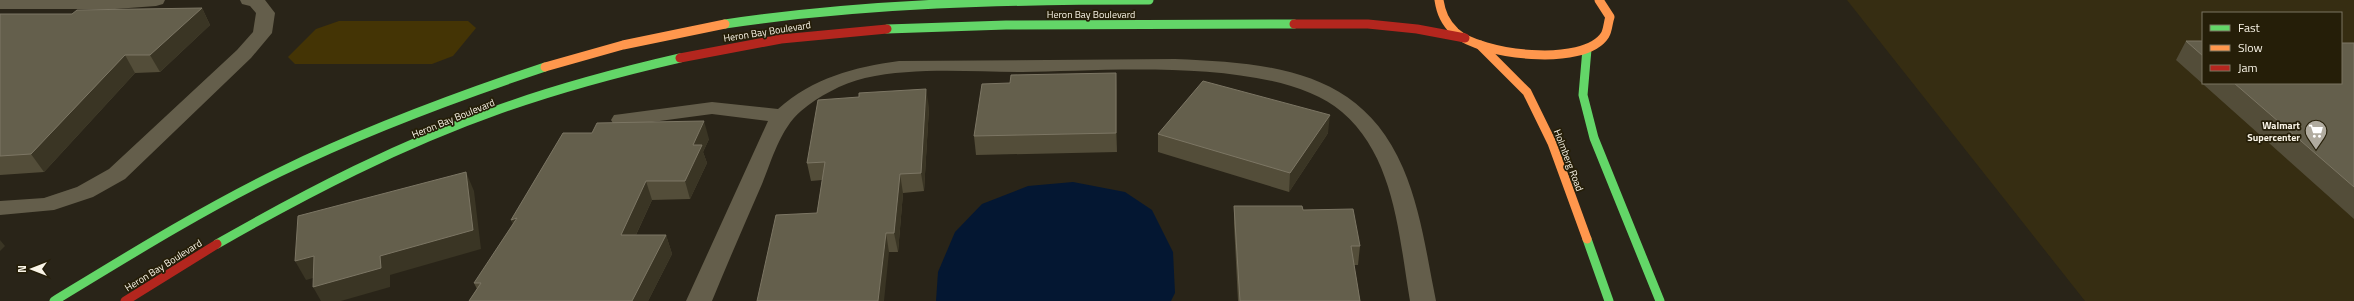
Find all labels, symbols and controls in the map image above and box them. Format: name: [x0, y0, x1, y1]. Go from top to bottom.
street label: Heron Bay Boulevard: [1047, 7, 1135, 22]
legend: [2202, 12, 2342, 84]
street label: Heron Bay Boulevard: [722, 17, 812, 46]
text: Fast: [2238, 18, 2261, 37]
text: Slow: [2238, 38, 2263, 57]
text: Jam: [2238, 58, 2258, 77]
street label: Heron Bay Boulevard: [409, 95, 497, 142]
place label: Walmart Supercenter: [2247, 118, 2300, 145]
supermarket icon: Walmart Supercenter: [2303, 118, 2329, 151]
street label: Holmberg Road: [1550, 127, 1587, 193]
street label: Heron Bay Boulevard: [122, 236, 205, 295]
north arrow: [12, 249, 52, 289]
text: N: [14, 265, 30, 273]

